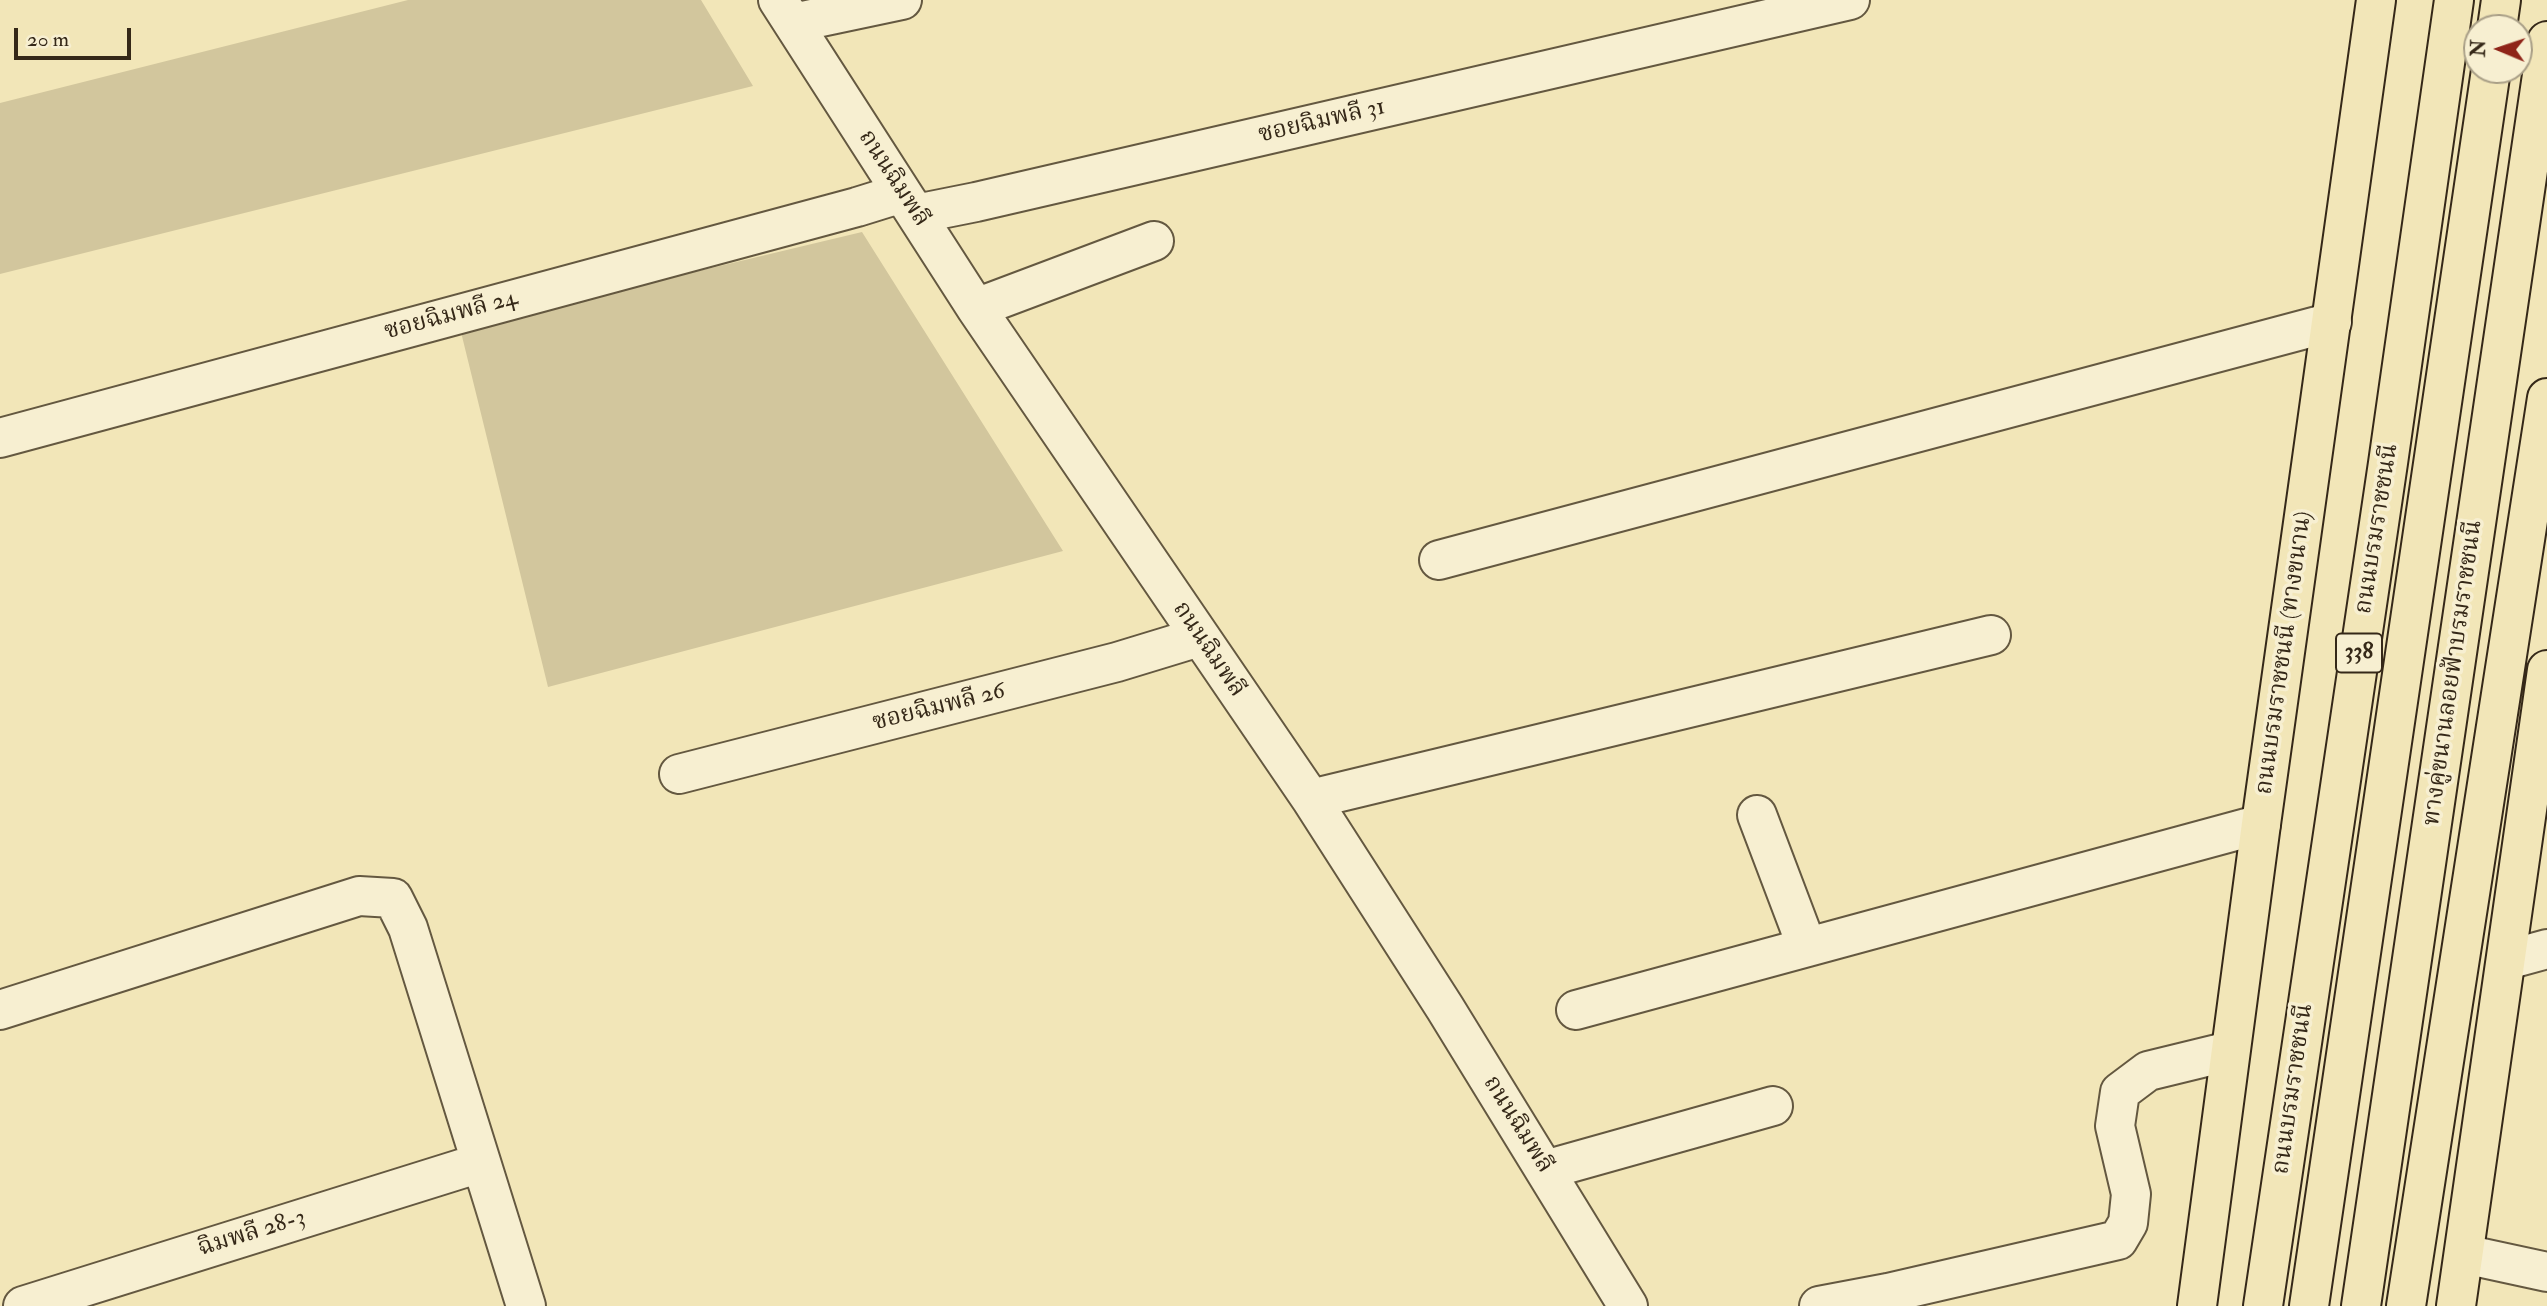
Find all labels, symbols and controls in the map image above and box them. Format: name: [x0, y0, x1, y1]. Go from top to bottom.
scale bar: [18, 14, 135, 58]
north arrow: [2463, 14, 2533, 84]
text: 20 m: [27, 26, 69, 53]
text: N: [2467, 39, 2491, 57]
street label: ซอยฉิมพลี 31: [1256, 93, 1388, 151]
street label: ถนนฉิมพลี: [851, 125, 935, 233]
street label: ซอยฉิมพลี 24: [381, 284, 521, 348]
street label: ถนนบรมราชชนนี: [2350, 442, 2406, 616]
street label: ถนนบรมราชชนนี (ทางขนาน): [2251, 509, 2319, 797]
street label: ทางคู่ขนานลอยฟ้าบรมราชชนนี: [2418, 518, 2490, 828]
street label: ถนนฉิมพลี: [1165, 597, 1251, 703]
road number: 338: [2336, 634, 2382, 673]
street label: ซอยฉิมพลี 26: [870, 678, 1008, 738]
street label: ถนนบรมราชชนนี: [2268, 1002, 2320, 1176]
street label: ถนนฉิมพลี: [1476, 1071, 1558, 1179]
street label: ฉิมพลี 28-3: [195, 1204, 309, 1264]

